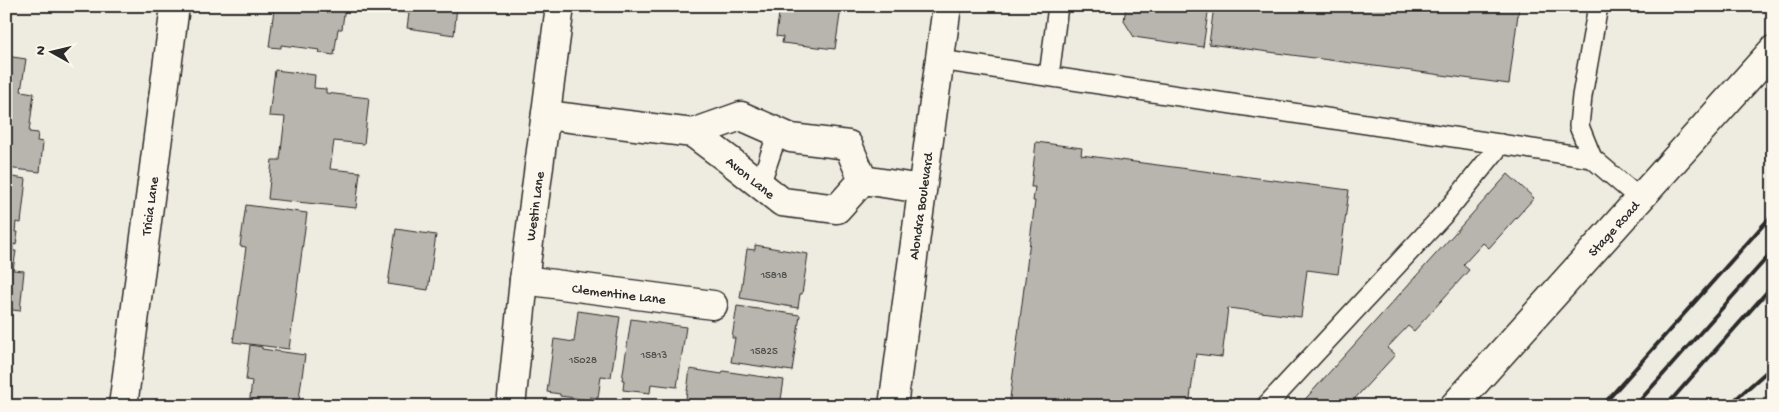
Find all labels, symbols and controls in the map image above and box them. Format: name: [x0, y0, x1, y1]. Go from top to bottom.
north arrow: [28, 28, 78, 78]
text: N: [33, 45, 51, 56]
street label: Alondra Boulevard: [907, 150, 939, 261]
street label: Avon Lane: [721, 154, 778, 204]
street label: Westin Lane: [523, 170, 550, 242]
street label: Tricia Lane: [139, 175, 164, 238]
street label: Stage Road: [1585, 197, 1645, 261]
house number: 15818: [760, 270, 787, 282]
street label: Clementine Lane: [571, 281, 667, 310]
house number: 15825: [749, 346, 778, 358]
house number: 15813: [640, 350, 667, 362]
house number: 15028: [568, 355, 597, 367]

